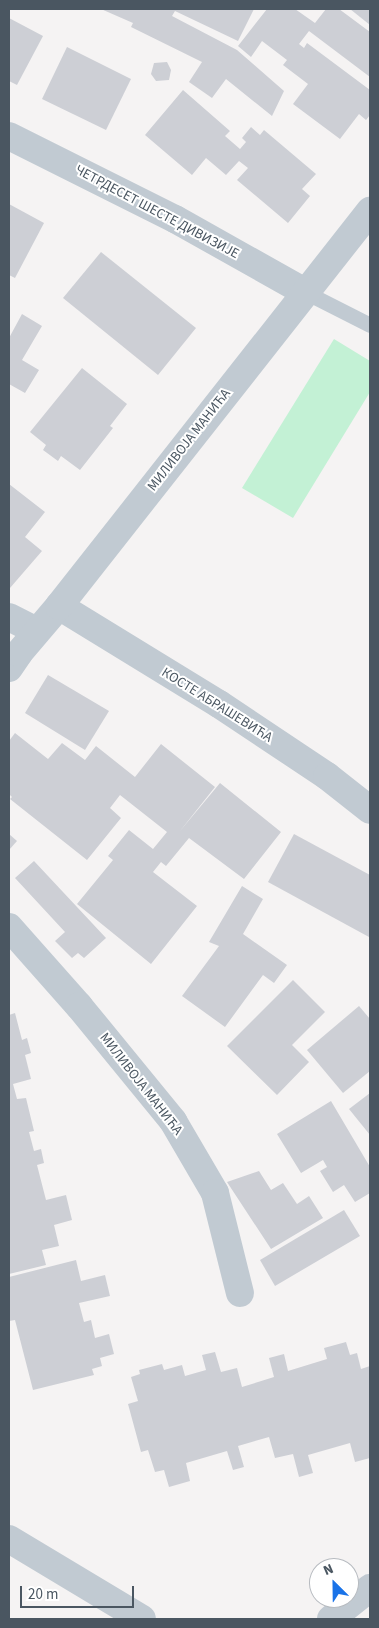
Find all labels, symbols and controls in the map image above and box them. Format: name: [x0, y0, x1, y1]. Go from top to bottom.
street label: ЧЕТРДЕСЕТ ШЕСТЕ ДИВИЗИЈЕ: [72, 162, 242, 262]
street label: МИЛИВОЈА МАНИЋА: [144, 386, 234, 494]
street label: КОСТЕ АБРАШЕВИЋА: [158, 664, 276, 746]
street label: МИЛИВОЈА МАНИЋА: [96, 1030, 186, 1138]
north arrow: [309, 1558, 359, 1608]
text: N: [320, 1559, 337, 1581]
scale bar: [22, 1576, 136, 1608]
text: 20 m: [28, 1584, 58, 1605]

